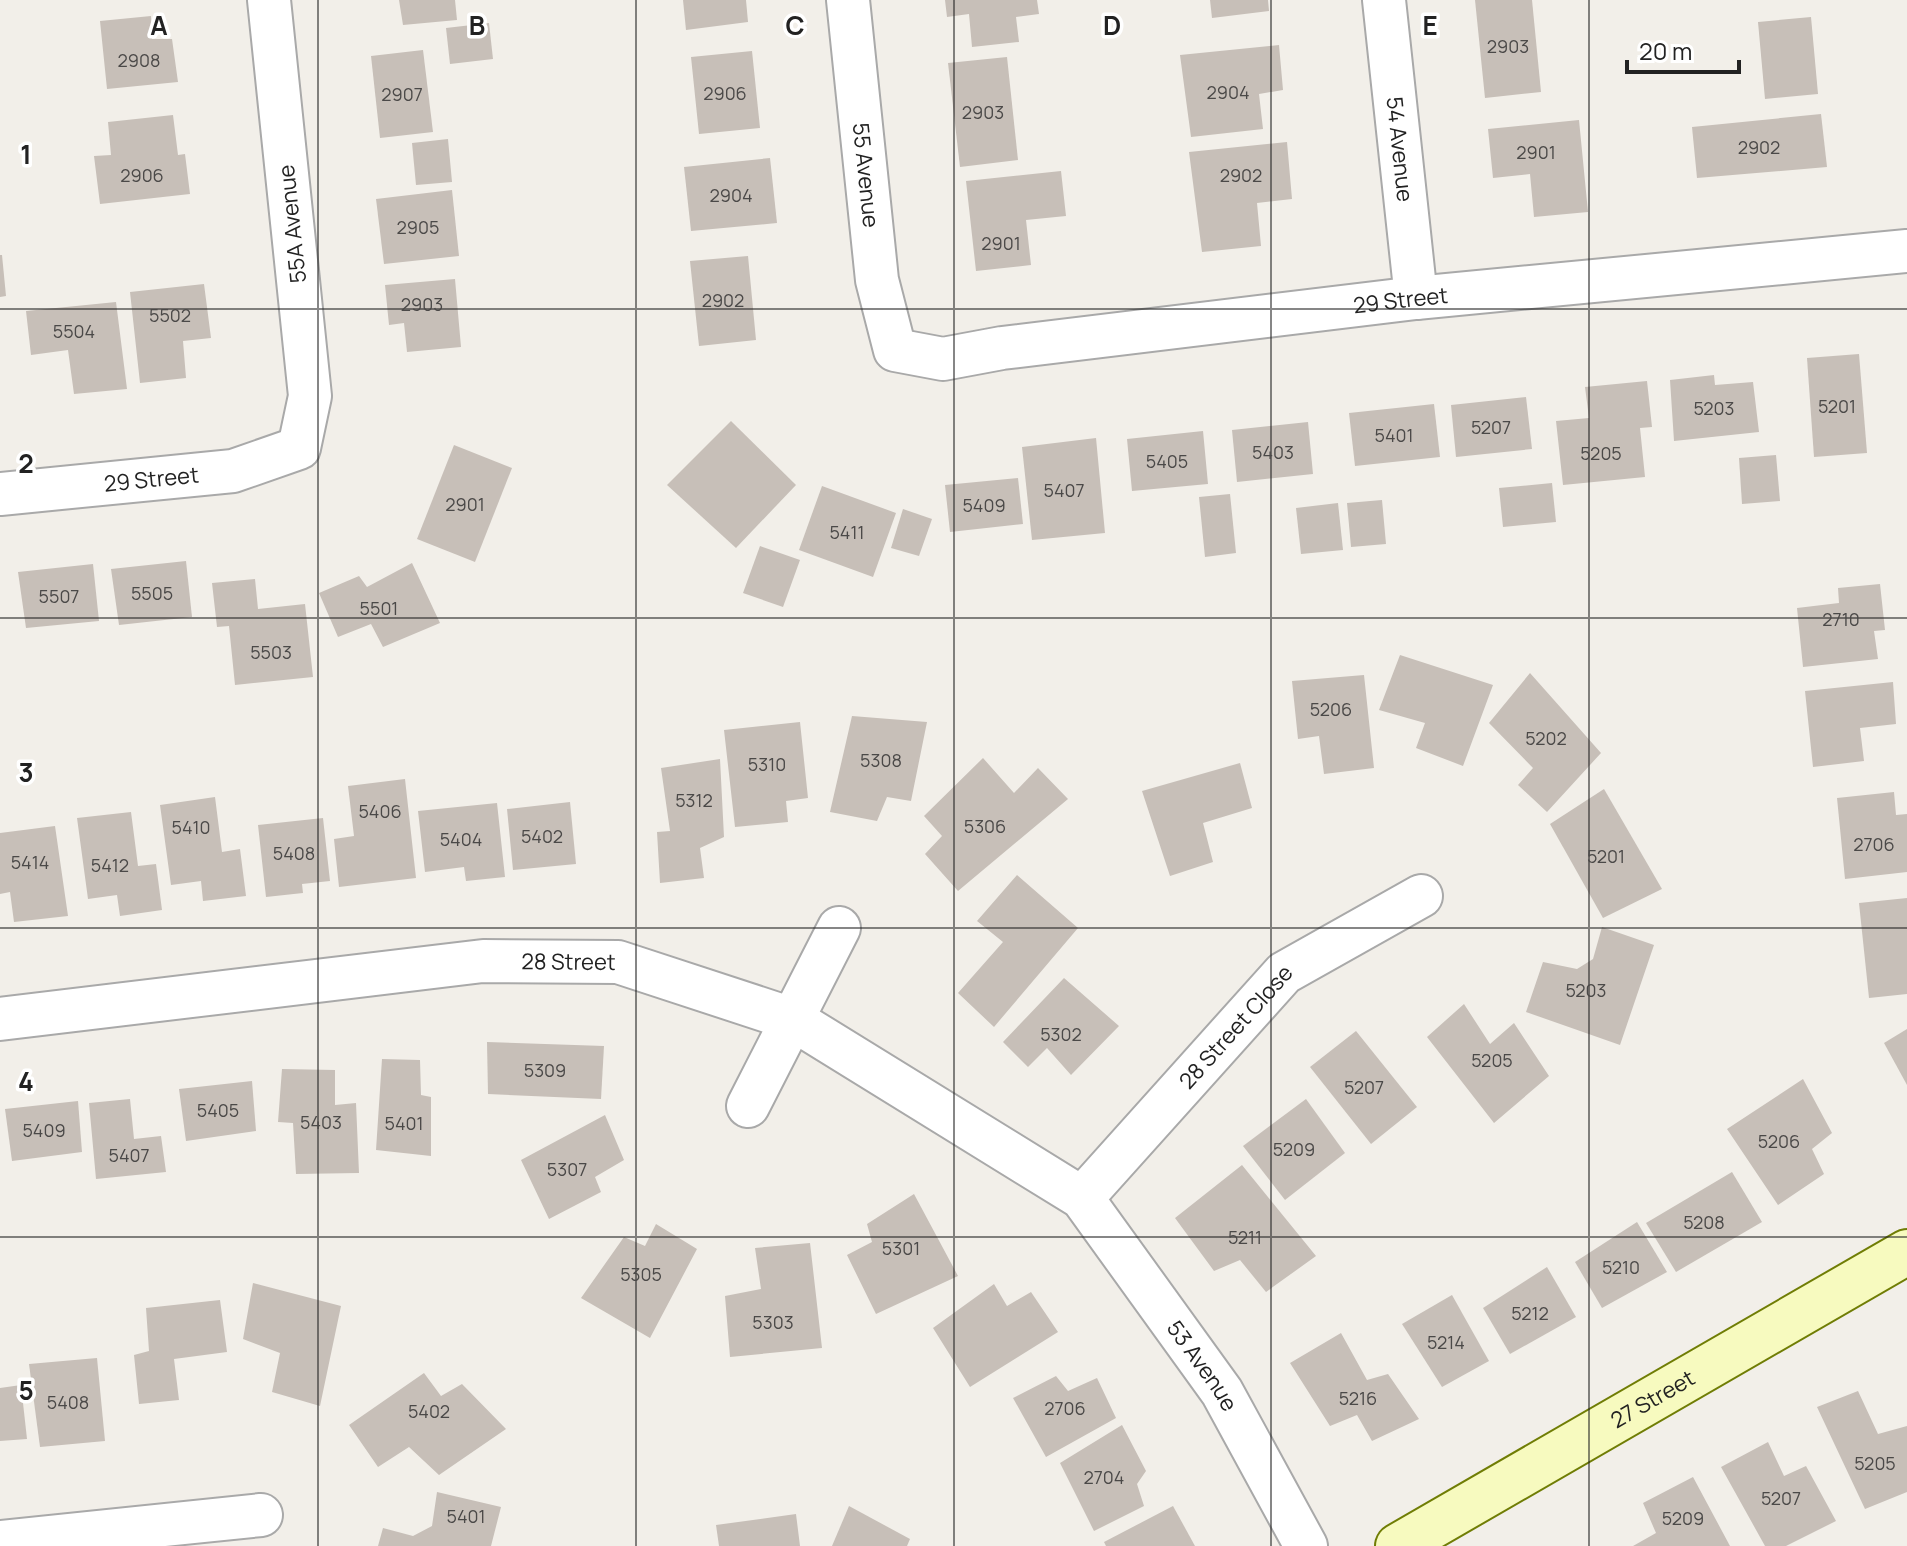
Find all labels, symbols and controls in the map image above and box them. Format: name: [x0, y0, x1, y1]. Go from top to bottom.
text: A: [150, 7, 168, 43]
text: B: [469, 7, 485, 43]
text: C: [785, 7, 805, 43]
text: D: [1103, 7, 1121, 43]
text: E: [1422, 7, 1438, 43]
scale bar: [1627, 24, 1739, 74]
house number: 2903: [1487, 34, 1529, 58]
text: 20 m: [1639, 34, 1692, 67]
house number: 2908: [118, 48, 160, 72]
house number: 2904: [1206, 80, 1250, 104]
house number: 2906: [703, 81, 747, 105]
house number: 2907: [381, 82, 423, 106]
street label: 54 Avenue: [1379, 95, 1421, 203]
house number: 2903: [962, 100, 1004, 124]
street label: 55 Avenue: [846, 121, 886, 229]
house number: 2902: [1738, 135, 1780, 159]
text: 1: [20, 136, 32, 172]
house number: 2901: [1516, 140, 1556, 164]
house number: 2906: [120, 163, 164, 187]
street label: 55A Avenue: [271, 163, 313, 285]
house number: 2902: [1220, 163, 1262, 187]
house number: 2904: [709, 183, 753, 207]
house number: 2905: [397, 215, 439, 239]
house number: 2901: [981, 231, 1021, 255]
street label: 29 Street: [1351, 280, 1449, 320]
house number: 2902: [702, 288, 744, 312]
house number: 2903: [401, 292, 443, 316]
house number: 5502: [149, 303, 191, 327]
house number: 5504: [53, 319, 95, 343]
house number: 5201: [1818, 394, 1856, 418]
house number: 5203: [1693, 396, 1735, 420]
house number: 5207: [1471, 415, 1511, 439]
house number: 5401: [1374, 423, 1414, 447]
house number: 5403: [1252, 440, 1294, 464]
house number: 5205: [1580, 441, 1622, 465]
text: 2: [18, 445, 34, 481]
house number: 5405: [1146, 449, 1188, 473]
street label: 29 Street: [102, 459, 200, 499]
house number: 5407: [1043, 478, 1085, 502]
house number: 2901: [445, 492, 485, 516]
house number: 5409: [962, 493, 1006, 517]
house number: 5411: [829, 520, 865, 544]
house number: 5505: [131, 581, 173, 605]
house number: 5507: [39, 584, 79, 608]
house number: 5501: [360, 596, 398, 620]
house number: 2710: [1822, 607, 1860, 631]
house number: 5503: [250, 640, 292, 664]
house number: 5206: [1310, 697, 1352, 721]
house number: 5202: [1525, 726, 1567, 750]
house number: 5308: [860, 748, 902, 772]
house number: 5310: [748, 752, 786, 776]
text: 3: [18, 754, 34, 790]
house number: 5312: [675, 788, 713, 812]
house number: 5406: [358, 799, 402, 823]
house number: 5306: [964, 814, 1006, 838]
house number: 5410: [171, 815, 211, 839]
house number: 5402: [521, 824, 563, 848]
house number: 5404: [440, 827, 482, 851]
house number: 2706: [1853, 832, 1895, 856]
house number: 5408: [273, 841, 315, 865]
house number: 5201: [1587, 844, 1625, 868]
house number: 5414: [11, 850, 49, 874]
house number: 5412: [91, 853, 129, 877]
street label: 28 Street: [521, 946, 616, 977]
street label: 28 Street Close: [1172, 958, 1299, 1095]
house number: 5203: [1565, 978, 1607, 1002]
house number: 5302: [1040, 1022, 1082, 1046]
house number: 5205: [1471, 1048, 1513, 1072]
house number: 5309: [524, 1058, 566, 1082]
text: 4: [18, 1063, 34, 1099]
house number: 5207: [1344, 1075, 1384, 1099]
house number: 5405: [197, 1098, 239, 1122]
house number: 5403: [300, 1110, 342, 1134]
house number: 5401: [384, 1111, 424, 1135]
house number: 5409: [22, 1118, 66, 1142]
house number: 5206: [1758, 1129, 1800, 1153]
house number: 5209: [1273, 1137, 1315, 1161]
house number: 5407: [108, 1143, 150, 1167]
house number: 5307: [547, 1157, 587, 1181]
house number: 5208: [1683, 1210, 1725, 1234]
house number: 5211: [1228, 1225, 1262, 1249]
house number: 5301: [882, 1236, 920, 1260]
house number: 5210: [1602, 1255, 1640, 1279]
house number: 5305: [620, 1262, 662, 1286]
house number: 5212: [1511, 1301, 1549, 1325]
house number: 5303: [752, 1310, 794, 1334]
street label: 53 Avenue: [1160, 1314, 1245, 1417]
house number: 5214: [1427, 1330, 1465, 1354]
street label: 27 Street: [1605, 1363, 1700, 1435]
text: 5: [18, 1372, 34, 1408]
house number: 5216: [1339, 1386, 1377, 1410]
house number: 5408: [47, 1390, 89, 1414]
house number: 2706: [1044, 1396, 1086, 1420]
house number: 5402: [408, 1399, 450, 1423]
house number: 5205: [1854, 1451, 1896, 1475]
house number: 2704: [1084, 1465, 1124, 1489]
house number: 5207: [1761, 1486, 1801, 1510]
house number: 5401: [446, 1504, 486, 1528]
house number: 5209: [1662, 1506, 1704, 1530]

